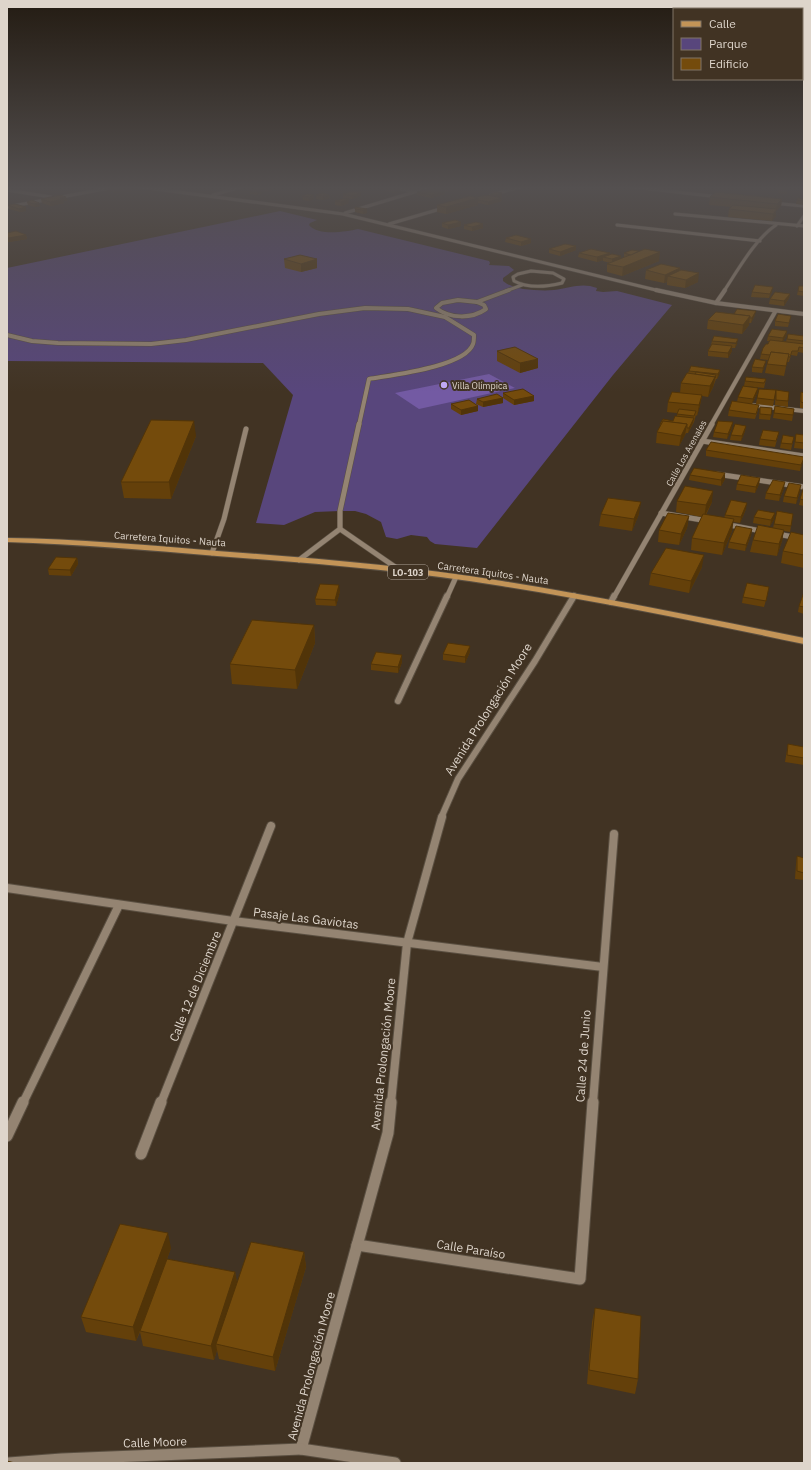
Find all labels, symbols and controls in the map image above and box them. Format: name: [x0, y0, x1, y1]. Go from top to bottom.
legend: [673, 8, 803, 80]
text: Calle: [709, 16, 736, 31]
text: Parque: [709, 36, 748, 51]
text: Edificio: [709, 56, 749, 71]
marker: Villa Olímpica: [439, 380, 449, 390]
place label: Villa Olímpica: [452, 380, 507, 391]
street label: Calle Los Arenales: [663, 418, 709, 488]
street label: Carretera Iquitos - Nauta: [114, 529, 227, 549]
street label: Carretera Iquitos - Nauta: [437, 559, 550, 587]
road number: LO-103: [388, 565, 428, 579]
street label: Avenida Prolongación Moore: [441, 640, 535, 778]
street label: Pasaje Las Gaviotas: [252, 904, 360, 932]
street label: Calle 12 de Diciembre: [166, 928, 224, 1044]
street label: Avenida Prolongación Moore: [368, 977, 399, 1131]
street label: Calle 24 de Junio: [572, 1009, 594, 1103]
street label: Calle Paraíso: [435, 1236, 507, 1262]
street label: Avenida Prolongación Moore: [284, 1290, 338, 1442]
street label: Calle Moore: [123, 1433, 188, 1451]

